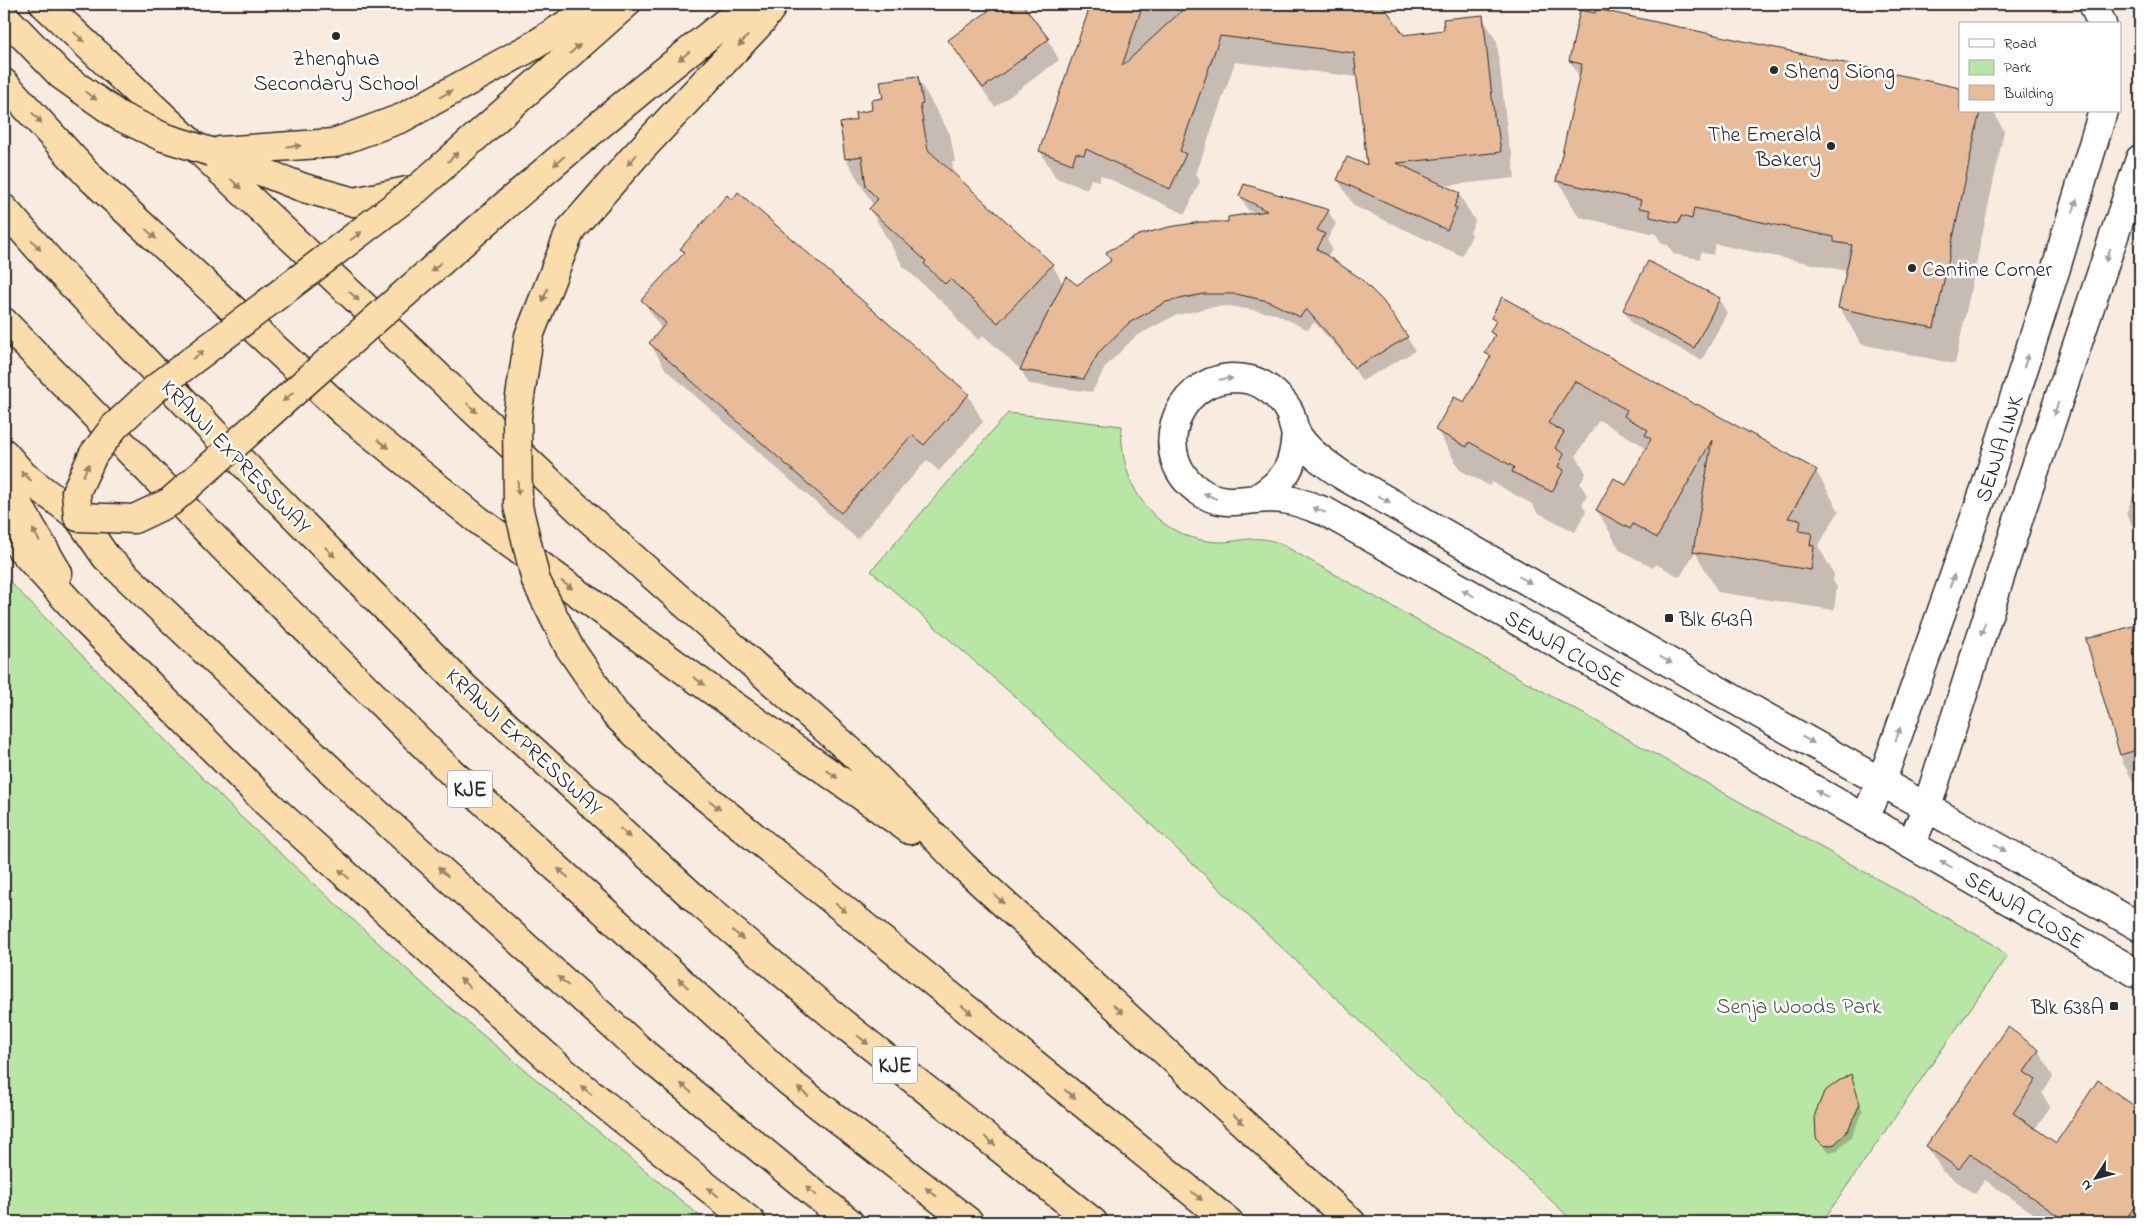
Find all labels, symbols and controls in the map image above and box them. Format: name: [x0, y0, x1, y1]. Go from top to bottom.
legend: [1959, 22, 2122, 112]
marker: Zhenghua Secondary School: [330, 30, 342, 42]
one-way arrow: [73, 31, 85, 43]
text: Road: [2004, 33, 2037, 55]
one-way arrow: [737, 35, 749, 47]
one-way arrow: [568, 43, 581, 54]
place label: Zhenghua Secondary School: [253, 44, 419, 102]
one-way arrow: [678, 51, 691, 62]
place label: Sheng Siong: [1784, 57, 1895, 90]
text: Park: [2004, 57, 2032, 79]
marker: Sheng Siong: [1768, 64, 1780, 76]
text: Building: [2003, 83, 2053, 106]
one-way arrow: [439, 90, 453, 98]
one-way arrow: [84, 91, 98, 101]
one-way arrow: [31, 112, 43, 124]
place label: The Emerald Bakery: [1708, 120, 1821, 178]
marker: The Emerald Bakery: [1825, 140, 1837, 152]
one-way arrow: [286, 142, 302, 150]
one-way arrow: [447, 151, 459, 163]
one-way arrow: [627, 154, 638, 166]
one-way arrow: [553, 155, 566, 166]
one-way arrow: [230, 178, 242, 190]
one-way arrow: [2072, 198, 2080, 213]
one-way arrow: [145, 228, 157, 240]
one-way arrow: [349, 231, 362, 241]
one-way arrow: [30, 239, 42, 251]
one-way arrow: [2104, 247, 2112, 262]
place label: Cantine Corner: [1922, 255, 2052, 287]
one-way arrow: [431, 261, 443, 273]
marker: Cantine Corner: [1906, 262, 1918, 274]
one-way arrow: [541, 287, 548, 302]
one-way arrow: [348, 290, 360, 302]
one-way arrow: [191, 350, 204, 361]
one-way arrow: [2023, 353, 2031, 368]
street label: KRANJI EXPRESSWAY: [152, 373, 317, 543]
one-way arrow: [1218, 375, 1234, 383]
street label: SENJA LINK: [1968, 391, 2033, 507]
one-way arrow: [282, 392, 295, 403]
one-way arrow: [2052, 401, 2059, 416]
one-way arrow: [466, 402, 478, 414]
one-way arrow: [376, 438, 389, 449]
one-way arrow: [82, 463, 90, 477]
one-way arrow: [20, 470, 32, 482]
one-way arrow: [514, 480, 522, 496]
one-way arrow: [1203, 492, 1217, 500]
one-way arrow: [1377, 495, 1392, 503]
one-way arrow: [1312, 505, 1326, 513]
one-way arrow: [31, 528, 40, 541]
one-way arrow: [324, 546, 336, 558]
one-way arrow: [1949, 574, 1956, 589]
one-way arrow: [1519, 575, 1532, 584]
one-way arrow: [561, 580, 574, 590]
one-way arrow: [1462, 588, 1475, 597]
street label: SENJA CLOSE: [1497, 603, 1630, 698]
place label: Blk 643A: [1678, 605, 1753, 637]
marker: Blk 643A: [1663, 612, 1675, 624]
one-way arrow: [1979, 622, 1987, 637]
one-way arrow: [1660, 656, 1673, 665]
street label: KRANJI EXPRESSWAY: [437, 662, 609, 825]
one-way arrow: [692, 676, 706, 686]
one-way arrow: [1895, 727, 1902, 742]
one-way arrow: [1801, 736, 1814, 745]
one-way arrow: [825, 769, 839, 779]
road number: KJE: [448, 771, 492, 808]
one-way arrow: [1816, 790, 1829, 799]
one-way arrow: [708, 800, 721, 811]
one-way arrow: [618, 827, 630, 839]
one-way arrow: [1993, 844, 2007, 852]
one-way arrow: [1939, 860, 1953, 868]
street label: SENJA CLOSE: [1957, 864, 2090, 959]
one-way arrow: [437, 866, 449, 878]
one-way arrow: [557, 867, 569, 879]
one-way arrow: [338, 868, 351, 879]
one-way arrow: [992, 893, 1004, 905]
one-way arrow: [834, 902, 847, 913]
one-way arrow: [732, 930, 745, 941]
one-way arrow: [558, 975, 570, 987]
one-way arrow: [458, 977, 471, 988]
one-way arrow: [677, 977, 689, 989]
park label: Senja Woods Park: [1716, 992, 1882, 1024]
place label: Blk 638A: [2030, 993, 2104, 1025]
marker: Blk 638A: [2108, 1000, 2120, 1012]
one-way arrow: [1112, 1003, 1124, 1015]
one-way arrow: [960, 1005, 973, 1016]
one-way arrow: [856, 1034, 869, 1045]
road number: KJE: [872, 1046, 918, 1084]
one-way arrow: [679, 1082, 692, 1093]
one-way arrow: [580, 1085, 593, 1096]
one-way arrow: [796, 1087, 810, 1097]
one-way arrow: [1063, 1089, 1076, 1100]
one-way arrow: [1232, 1113, 1244, 1125]
one-way arrow: [983, 1135, 996, 1146]
north arrow: [2072, 1154, 2122, 1204]
text: N: [2075, 1175, 2098, 1195]
one-way arrow: [707, 1186, 720, 1197]
one-way arrow: [805, 1186, 818, 1197]
one-way arrow: [925, 1187, 938, 1198]
one-way arrow: [1190, 1190, 1203, 1201]

